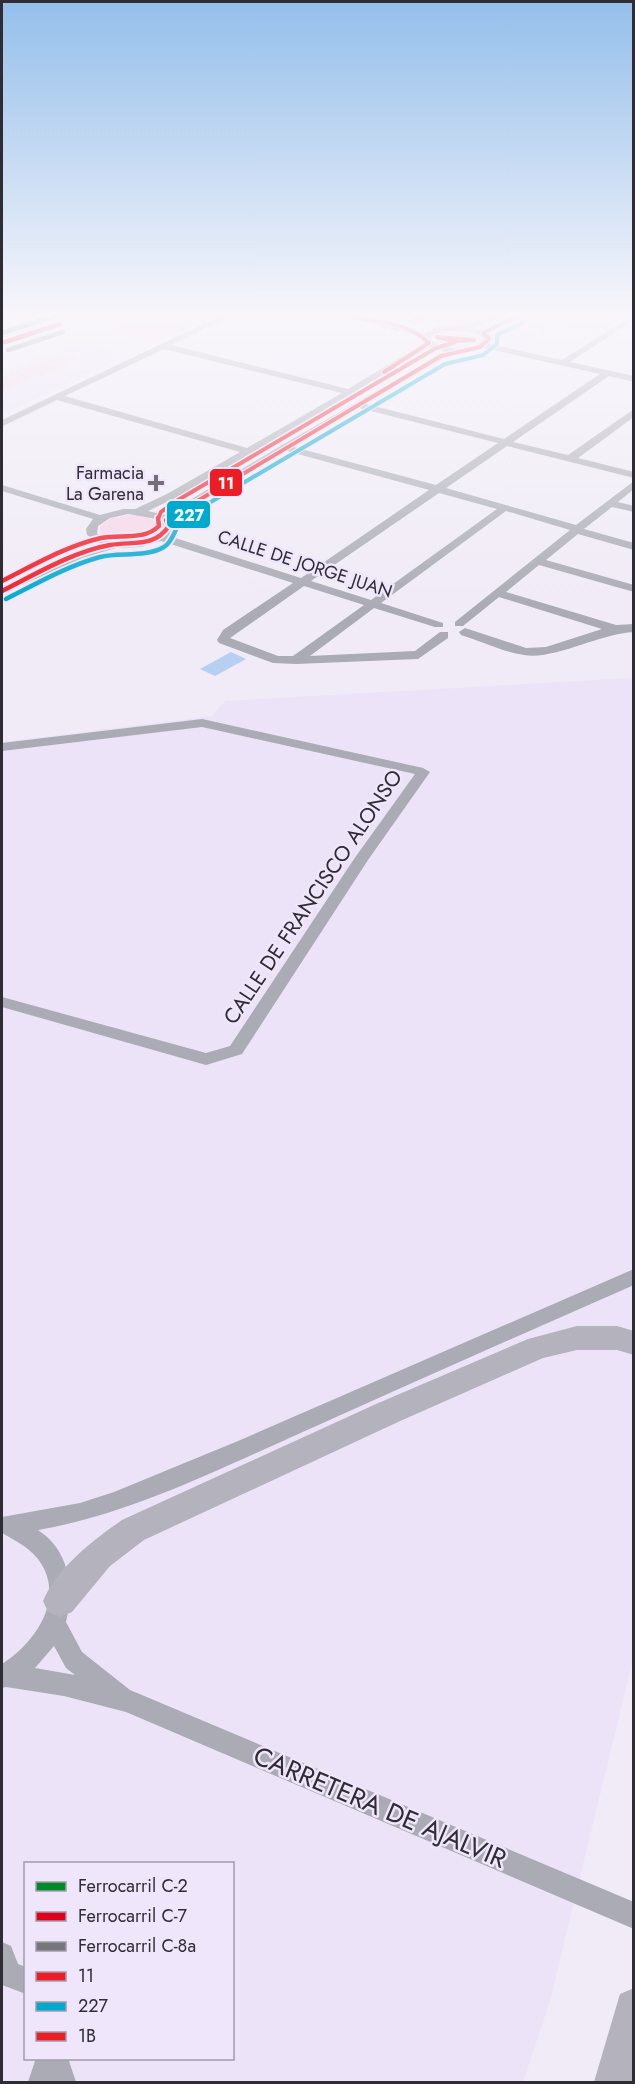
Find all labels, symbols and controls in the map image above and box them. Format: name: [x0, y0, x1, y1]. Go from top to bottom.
place label: Farmacia La Garena: [66, 460, 144, 507]
line badge: 11: [209, 468, 243, 497]
text: 11: [218, 472, 234, 495]
marker: Farmacia La Garena: [149, 476, 163, 490]
line badge: 227: [166, 500, 211, 529]
text: 227: [174, 504, 205, 527]
street label: CALLE DE JORGE JUAN: [214, 523, 396, 605]
street label: CALLE DE FRANCISCO ALONSO: [216, 764, 410, 1030]
street label: CARRETERA DE AJALVIR: [248, 1736, 513, 1878]
legend: [24, 1862, 234, 2060]
text: Ferrocarril C-2: [78, 1873, 188, 1899]
text: Ferrocarril C-7: [78, 1903, 188, 1929]
text: Ferrocarril C-8a: [78, 1933, 196, 1959]
text: 11: [78, 1963, 94, 1989]
text: 227: [78, 1993, 108, 2019]
text: 1B: [78, 2023, 96, 2049]

